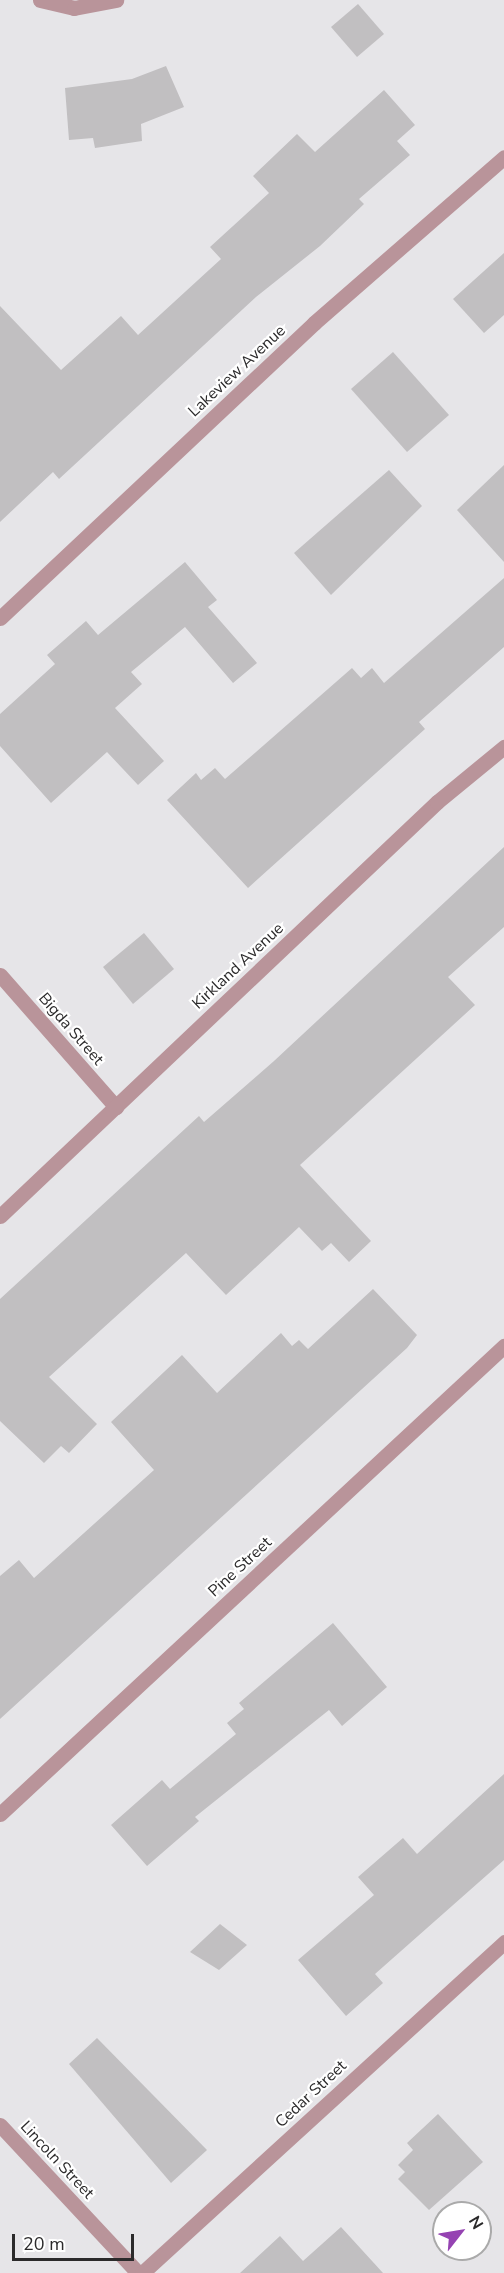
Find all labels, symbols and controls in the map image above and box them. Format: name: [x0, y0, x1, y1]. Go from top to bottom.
street label: Lakeview Avenue: [184, 321, 290, 421]
street label: Kirkland Avenue: [188, 919, 288, 1013]
street label: Bigda Street: [34, 989, 108, 1069]
street label: Pine Street: [204, 1533, 276, 1601]
street label: Cedar Street: [272, 2056, 350, 2132]
street label: Lincoln Street: [16, 2117, 98, 2203]
north arrow: [432, 2201, 492, 2261]
text: N: [463, 2212, 488, 2234]
scale bar: [15, 2222, 136, 2260]
text: 20 m: [23, 2232, 65, 2256]

